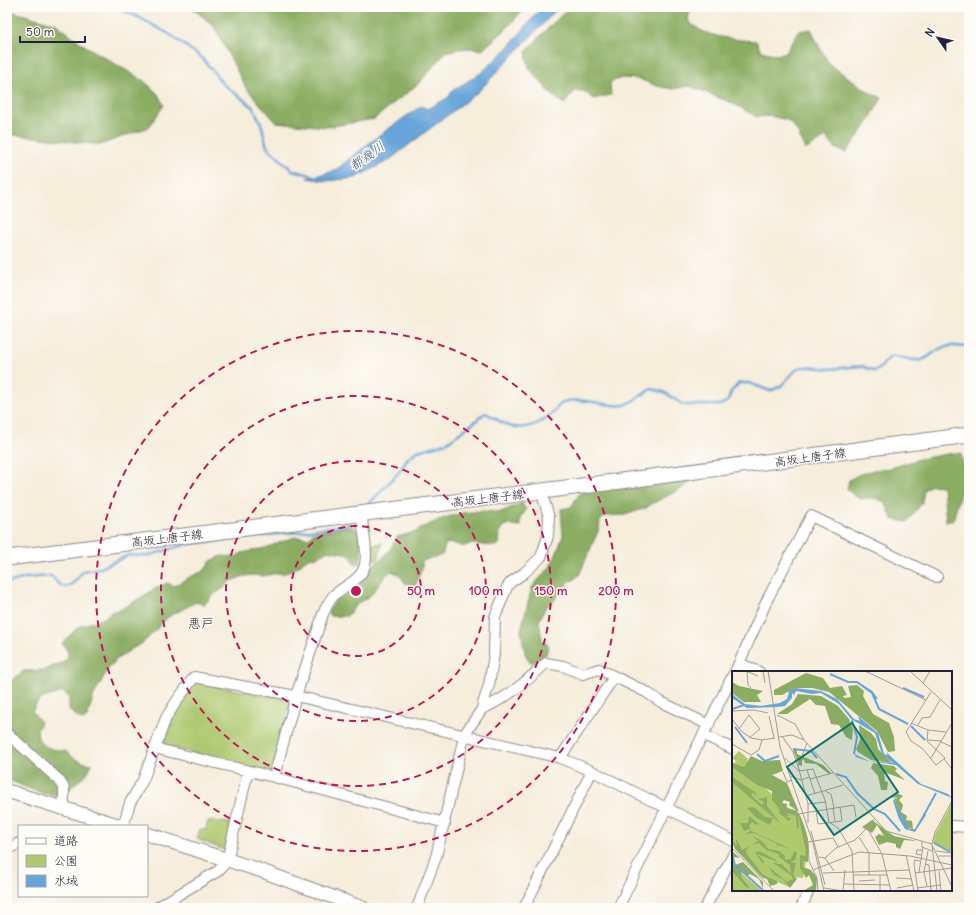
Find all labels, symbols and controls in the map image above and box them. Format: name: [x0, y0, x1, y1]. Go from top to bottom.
scale bar: [20, 18, 85, 44]
north arrow: [918, 18, 958, 58]
text: 50 m: [26, 24, 55, 39]
text: N: [922, 25, 938, 39]
water label: 都幾川: [346, 138, 388, 174]
street label: 高坂上唐子線: [773, 445, 847, 469]
street label: 高坂上唐子線: [451, 486, 525, 510]
street label: 高坂上唐子線: [130, 526, 204, 550]
text: 50 m: [407, 583, 436, 598]
text: 100 m: [469, 583, 503, 598]
text: 150 m: [535, 583, 568, 598]
text: 200 m: [598, 583, 634, 598]
centre of rings: [349, 584, 363, 598]
district label: 悪戸: [188, 615, 214, 632]
inset map: [732, 671, 952, 891]
legend: [18, 825, 148, 897]
text: 道路: [54, 833, 78, 848]
text: 公園: [54, 853, 78, 868]
text: 水域: [54, 873, 78, 888]

